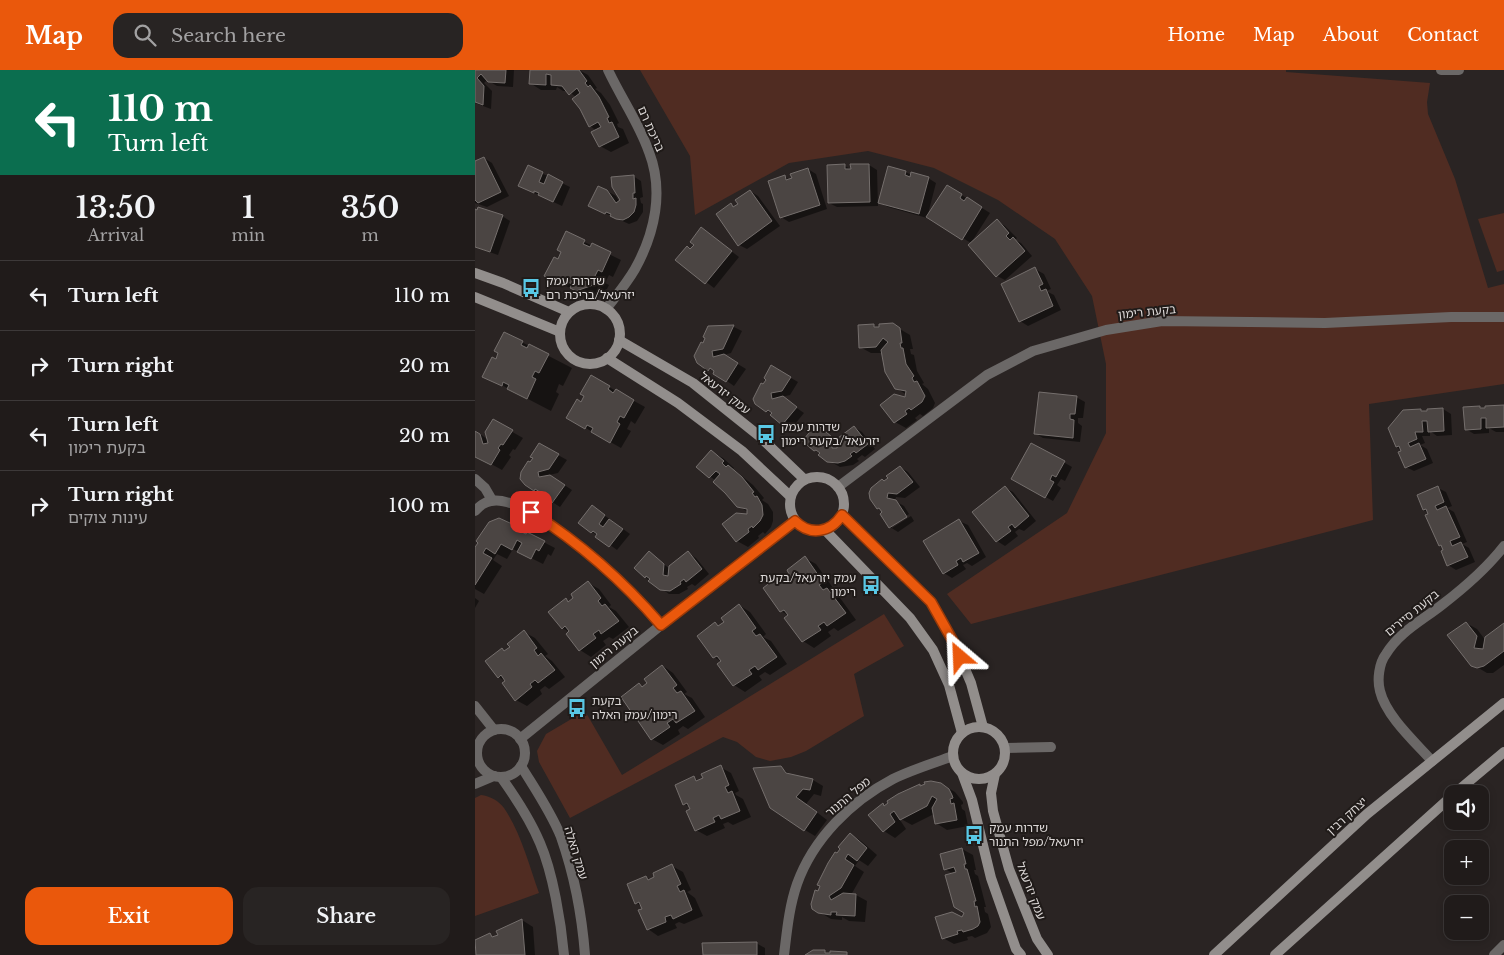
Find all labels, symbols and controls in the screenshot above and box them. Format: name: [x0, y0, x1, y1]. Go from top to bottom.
search box: [113, 13, 463, 58]
text: Map: [25, 21, 83, 50]
icon: search: [131, 21, 159, 49]
text: Search here: [171, 24, 286, 47]
text: Home: [1167, 24, 1225, 46]
text: Map: [1253, 24, 1295, 46]
text: About: [1323, 24, 1379, 46]
text: Contact: [1407, 24, 1479, 46]
text: 110 m: [108, 87, 213, 130]
icon: left: [25, 90, 90, 155]
street label: בריכת רם: [635, 104, 668, 154]
text: Turn left: [108, 130, 208, 157]
text: 13:50: [76, 189, 156, 226]
text: 1: [242, 189, 255, 226]
text: 350: [341, 189, 399, 226]
text: Arrival: [87, 225, 144, 245]
text: min: [232, 225, 265, 245]
text: m: [361, 225, 379, 245]
place label: שדרות עמק יזרעאל/בריכת רם: [546, 273, 635, 302]
bus stop icon: שדרות עמק יזרעאל/בריכת רם: [520, 277, 542, 299]
icon: left: [25, 282, 53, 310]
text: Turn left: [68, 284, 159, 307]
text: 110 m: [394, 284, 450, 307]
street label: בקעת רימון: [1117, 301, 1177, 322]
icon: right: [25, 352, 53, 380]
text: Turn right: [68, 354, 174, 377]
text: 20 m: [399, 354, 450, 377]
street label: עמק יזרעאל: [697, 368, 754, 417]
text: Turn left: [68, 413, 159, 436]
place label: שדרות עמק יזרעאל/בקעת רימון: [781, 419, 880, 448]
icon: left: [25, 422, 53, 450]
bus stop icon: שדרות עמק יזרעאל/בקעת רימון: [755, 423, 777, 445]
text: 20 m: [399, 424, 450, 447]
text: בקעת רימון: [68, 437, 146, 457]
text: Turn right: [68, 483, 174, 506]
pin: [510, 491, 552, 533]
icon: right: [25, 492, 53, 520]
text: 100 m: [389, 494, 450, 517]
icon: arrive: [517, 498, 545, 526]
text: עינות צוקים: [68, 507, 148, 527]
place label: עמק יזרעאל/בקעת רימון: [760, 570, 856, 599]
bus stop icon: עמק יזרעאל/בקעת רימון: [860, 574, 882, 596]
street label: בקעת סיירים: [1382, 586, 1442, 639]
street label: בקעת רימון: [586, 622, 641, 671]
position arrow: [933, 630, 985, 682]
place label: בקעת רימון/עמק האלה: [592, 693, 678, 722]
bus stop icon: בקעת רימון/עמק האלה: [566, 697, 588, 719]
street label: מפל התנור: [822, 773, 873, 820]
map controls: [1444, 785, 1489, 940]
button: sound: [1444, 785, 1489, 830]
street label: יצחק רבין: [1323, 794, 1370, 838]
place label: שדרות עמק יזרעאל/מפל התנור: [989, 820, 1084, 849]
street label: עמק האלה: [561, 824, 592, 881]
bus stop icon: שדרות עמק יזרעאל/מפל התנור: [963, 824, 985, 846]
button: +: [1444, 840, 1489, 885]
street label: עמק יזרעאל: [1014, 860, 1049, 922]
button: Exit: [25, 887, 233, 945]
button: Share: [243, 887, 450, 945]
button: −: [1444, 895, 1489, 940]

